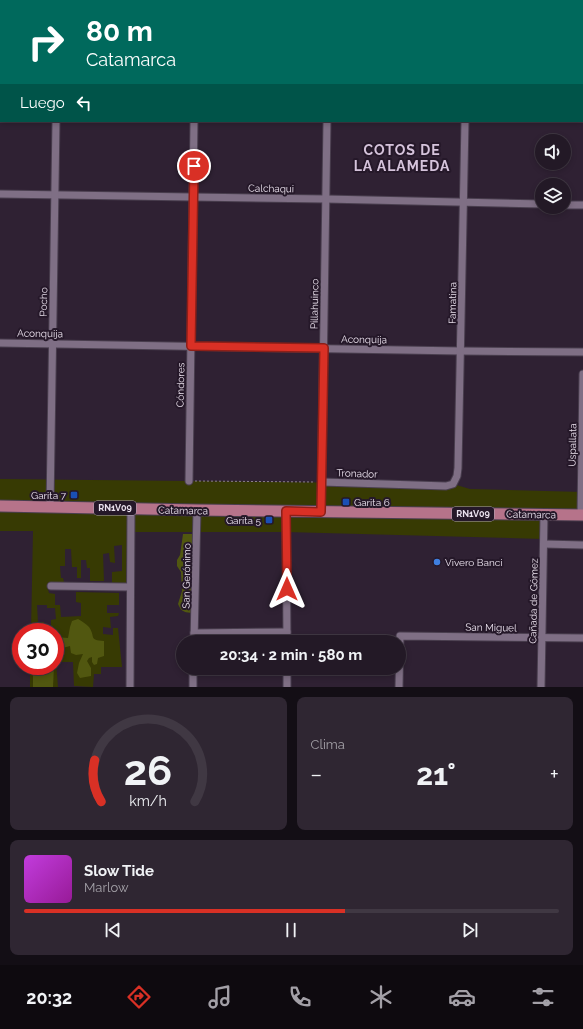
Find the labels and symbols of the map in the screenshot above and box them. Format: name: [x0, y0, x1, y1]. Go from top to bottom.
district label: COTOS DE LA ALAMEDA: [354, 142, 450, 174]
pin: [177, 149, 211, 183]
street label: Calchaqui: [248, 183, 294, 194]
street label: Pillahuinco: [309, 279, 320, 329]
street label: Famatina: [447, 282, 458, 324]
street label: Pocho: [38, 287, 49, 317]
street label: Aconquija: [17, 328, 63, 339]
street label: Aconquija: [341, 334, 387, 345]
street label: Cóndores: [175, 362, 186, 408]
street label: Uspallata: [567, 423, 578, 467]
street label: Tronador: [336, 467, 378, 480]
place label: Garita 7: [31, 490, 67, 501]
marker: Garita 7: [69, 490, 79, 500]
marker: Garita 6: [341, 497, 351, 507]
place label: Garita 6: [354, 497, 390, 508]
road number: RN1V09: [94, 501, 136, 515]
street label: Catamarca: [158, 505, 208, 516]
road number: RN1V09: [452, 507, 494, 521]
street label: Catamarca: [506, 509, 556, 520]
place label: Garita 5: [226, 515, 262, 526]
marker: Garita 5: [264, 515, 274, 525]
street label: San Gerónimo: [180, 543, 193, 609]
marker: Vivero Banci: [432, 557, 442, 567]
place label: Vivero Banci: [445, 557, 502, 568]
street label: Cañada de Gómez: [527, 558, 540, 644]
position arrow: [266, 568, 308, 610]
street label: San Miguel: [465, 622, 517, 633]
speed limit sign: 30: [12, 623, 64, 675]

